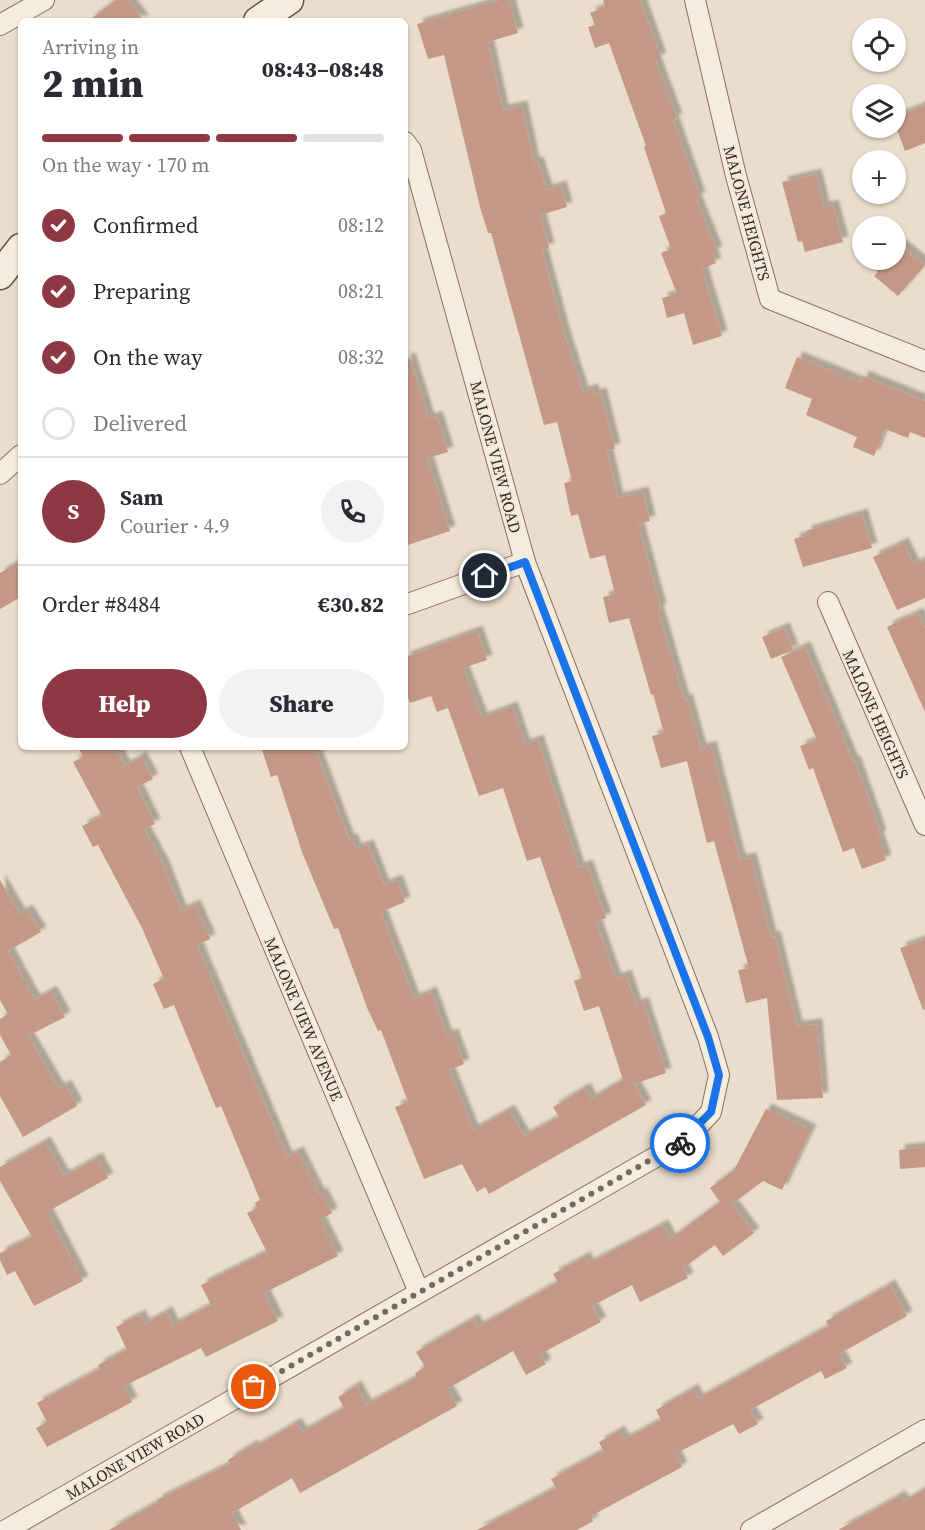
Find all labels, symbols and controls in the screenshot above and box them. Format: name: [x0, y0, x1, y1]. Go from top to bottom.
map controls: [852, 18, 906, 270]
button: locate: [852, 18, 906, 72]
text: Arriving in: [42, 33, 139, 61]
text: 08:43–08:48: [262, 54, 384, 84]
text: 2 min: [42, 57, 144, 110]
button: layers: [852, 84, 906, 138]
street label: MALONE HEIGHTS: [718, 143, 776, 283]
button: +: [852, 150, 906, 204]
text: On the way · 170 m: [42, 151, 209, 179]
icon: check: [42, 209, 75, 242]
text: Confirmed: [93, 210, 198, 240]
text: 08:12: [338, 211, 384, 239]
button: −: [852, 216, 906, 270]
icon: check: [42, 275, 75, 308]
text: Preparing: [93, 276, 190, 306]
text: 08:21: [338, 277, 384, 305]
icon: check: [42, 341, 75, 374]
text: On the way: [93, 342, 202, 372]
text: 08:32: [338, 343, 384, 371]
street label: MALONE VIEW ROAD: [465, 378, 527, 536]
text: Delivered: [93, 408, 187, 438]
button: phone: [321, 480, 384, 543]
text: Sam: [120, 482, 164, 512]
text: S: [68, 496, 79, 526]
text: Courier · 4.9: [120, 512, 229, 540]
pin: [459, 550, 510, 601]
icon: home: [468, 559, 501, 592]
text: Order #8484: [42, 589, 160, 619]
text: €30.82: [318, 589, 384, 619]
street label: MALONE HEIGHTS: [838, 646, 914, 782]
button: Help: [42, 669, 207, 738]
button: Share: [219, 669, 384, 738]
street label: MALONE VIEW AVENUE: [260, 934, 349, 1105]
courier: [650, 1113, 710, 1173]
icon: bike: [664, 1127, 697, 1160]
pin: [228, 1361, 279, 1412]
icon: bag: [237, 1370, 270, 1403]
street label: MALONE VIEW ROAD: [62, 1407, 208, 1505]

